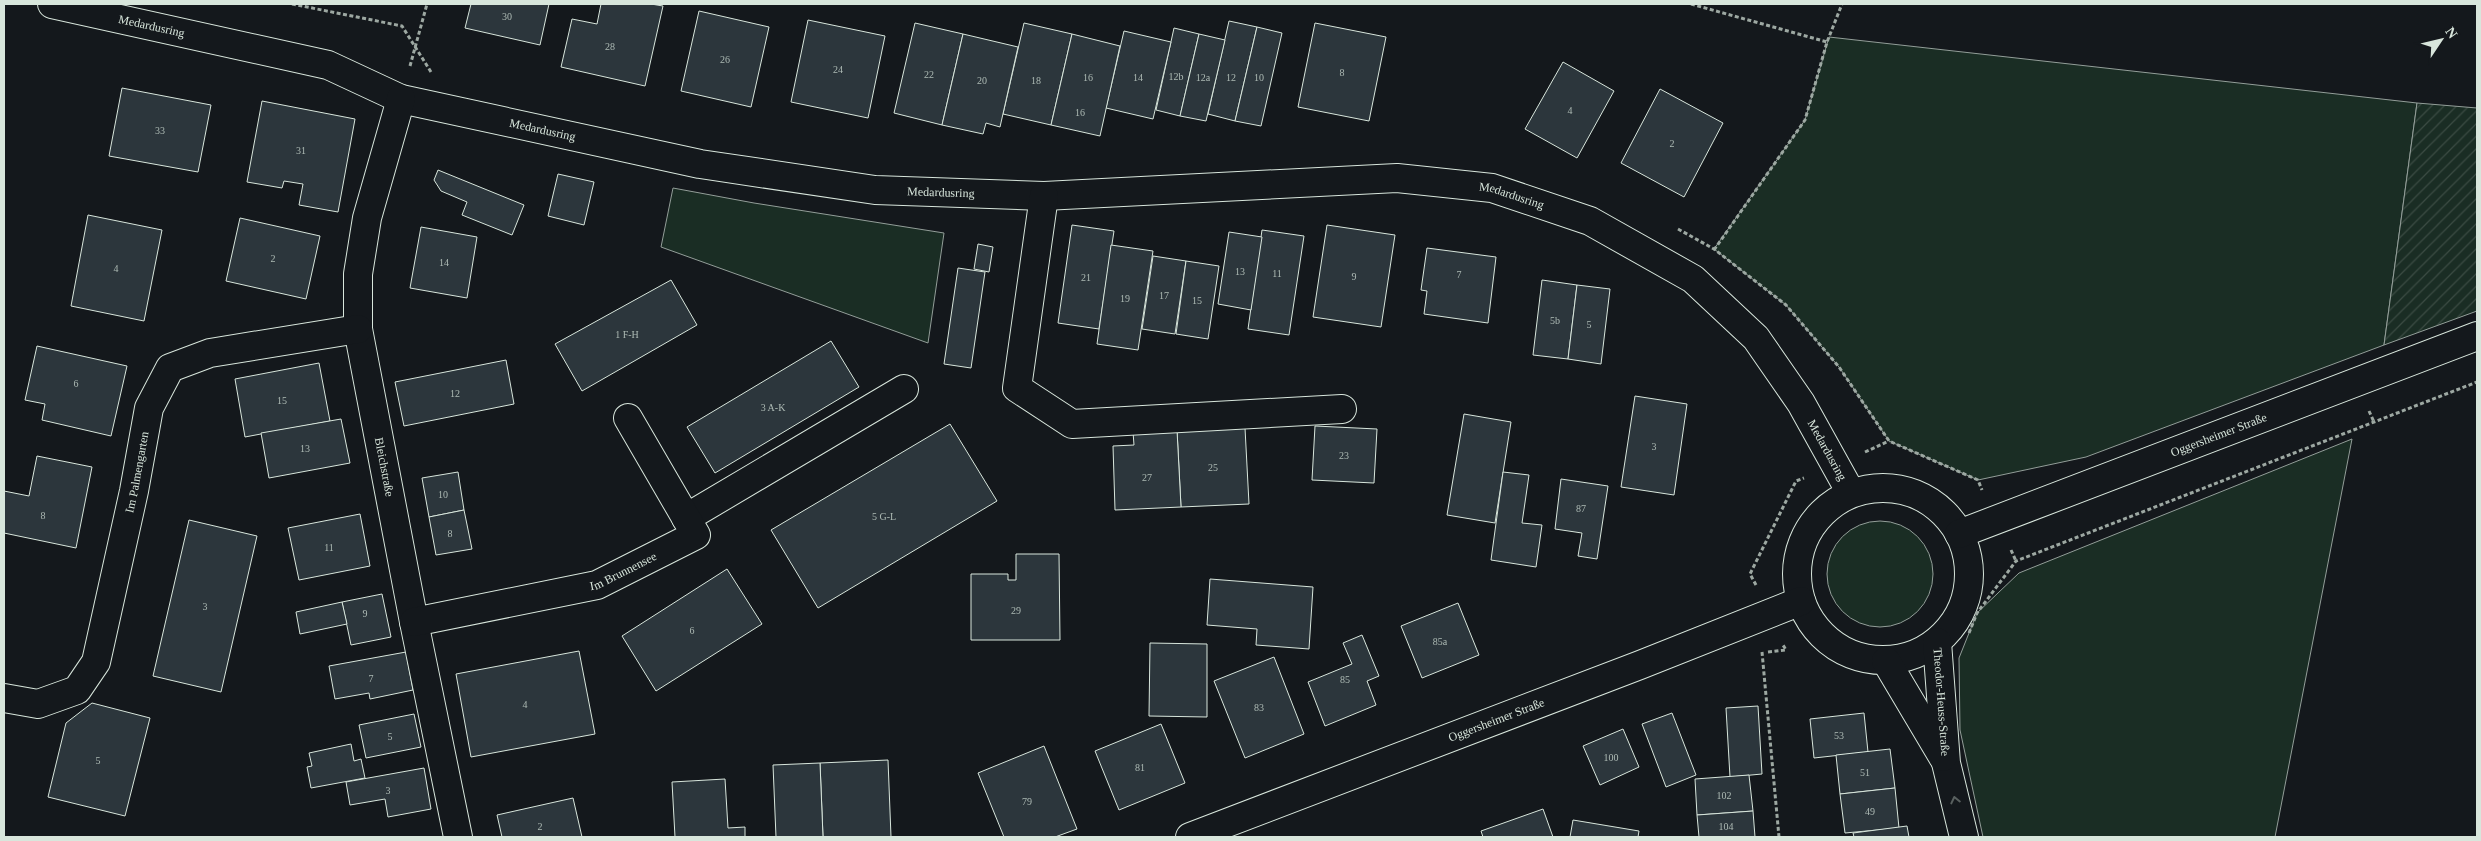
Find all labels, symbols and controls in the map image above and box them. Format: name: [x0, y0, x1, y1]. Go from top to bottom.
house number: 30: [502, 11, 512, 22]
street label: Medardusring: [117, 12, 186, 40]
north arrow: [2416, 15, 2466, 65]
text: N: [2442, 24, 2460, 41]
house number: 28: [605, 41, 615, 52]
house number: 26: [720, 54, 730, 65]
house number: 24: [833, 64, 843, 75]
house number: 8: [1340, 67, 1345, 78]
house number: 22: [924, 69, 934, 80]
house number: 12b: [1169, 71, 1184, 82]
house number: 16: [1083, 72, 1093, 83]
house number: 14: [1133, 72, 1143, 83]
house number: 12a: [1196, 72, 1211, 83]
house number: 12: [1226, 72, 1236, 83]
house number: 10: [1254, 72, 1264, 83]
house number: 20: [977, 75, 987, 86]
house number: 18: [1031, 75, 1041, 86]
house number: 4: [1568, 105, 1573, 116]
house number: 16: [1075, 107, 1085, 118]
street label: Medardusring: [508, 116, 577, 144]
house number: 33: [155, 125, 165, 136]
house number: 2: [1670, 138, 1675, 149]
house number: 31: [296, 145, 306, 156]
street label: Medardusring: [1478, 180, 1546, 212]
street label: Medardusring: [907, 184, 975, 201]
house number: 2: [271, 253, 276, 264]
house number: 14: [439, 257, 449, 268]
house number: 4: [114, 263, 119, 274]
house number: 13: [1235, 266, 1245, 277]
house number: 11: [1272, 268, 1282, 279]
house number: 7: [1457, 269, 1462, 280]
house number: 9: [1352, 271, 1357, 282]
house number: 21: [1081, 272, 1091, 283]
house number: 17: [1159, 290, 1169, 301]
house number: 19: [1120, 293, 1130, 304]
house number: 15: [1192, 295, 1202, 306]
house number: 5b: [1550, 315, 1560, 326]
house number: 5: [1587, 319, 1592, 330]
house number: 1 F-H: [615, 329, 639, 340]
house number: 6: [74, 378, 79, 389]
house number: 12: [450, 388, 460, 399]
house number: 15: [277, 395, 287, 406]
house number: 3 A-K: [761, 402, 786, 413]
street label: Oggersheimer Straße: [2169, 410, 2269, 459]
street label: Medardusring: [1805, 417, 1850, 483]
street label: Im Palmengarten: [122, 430, 152, 514]
street label: Bleichstraße: [372, 436, 397, 498]
house number: 3: [1652, 441, 1657, 452]
house number: 13: [300, 443, 310, 454]
house number: 23: [1339, 450, 1349, 461]
house number: 25: [1208, 462, 1218, 473]
house number: 27: [1142, 472, 1152, 483]
house number: 10: [438, 489, 448, 500]
house number: 87: [1576, 503, 1586, 514]
house number: 8: [41, 510, 46, 521]
house number: 5 G-L: [872, 511, 896, 522]
house number: 8: [448, 528, 453, 539]
house number: 11: [324, 542, 334, 553]
street label: Im Brunnensee: [589, 549, 659, 593]
house number: 3: [203, 601, 208, 612]
house number: 29: [1011, 605, 1021, 616]
house number: 9: [363, 608, 368, 619]
house number: 6: [690, 625, 695, 636]
house number: 85a: [1433, 636, 1448, 647]
street label: Theodor-Heuss-Straße: [1930, 647, 1952, 756]
house number: 7: [369, 673, 374, 684]
house number: 85: [1340, 674, 1350, 685]
street label: Oggersheimer Straße: [1446, 695, 1546, 745]
house number: 4: [523, 699, 528, 710]
house number: 83: [1254, 702, 1264, 713]
house number: 53: [1834, 730, 1844, 741]
house number: 5: [388, 731, 393, 742]
house number: 100: [1604, 752, 1619, 763]
house number: 5: [96, 755, 101, 766]
house number: 81: [1135, 762, 1145, 773]
house number: 51: [1860, 767, 1870, 778]
house number: 3: [386, 785, 391, 796]
house number: 102: [1717, 790, 1732, 801]
house number: 79: [1022, 796, 1032, 807]
one-way arrow: [1950, 796, 1961, 805]
house number: 49: [1865, 806, 1875, 817]
house number: 2: [538, 821, 543, 832]
house number: 104: [1719, 821, 1734, 832]

